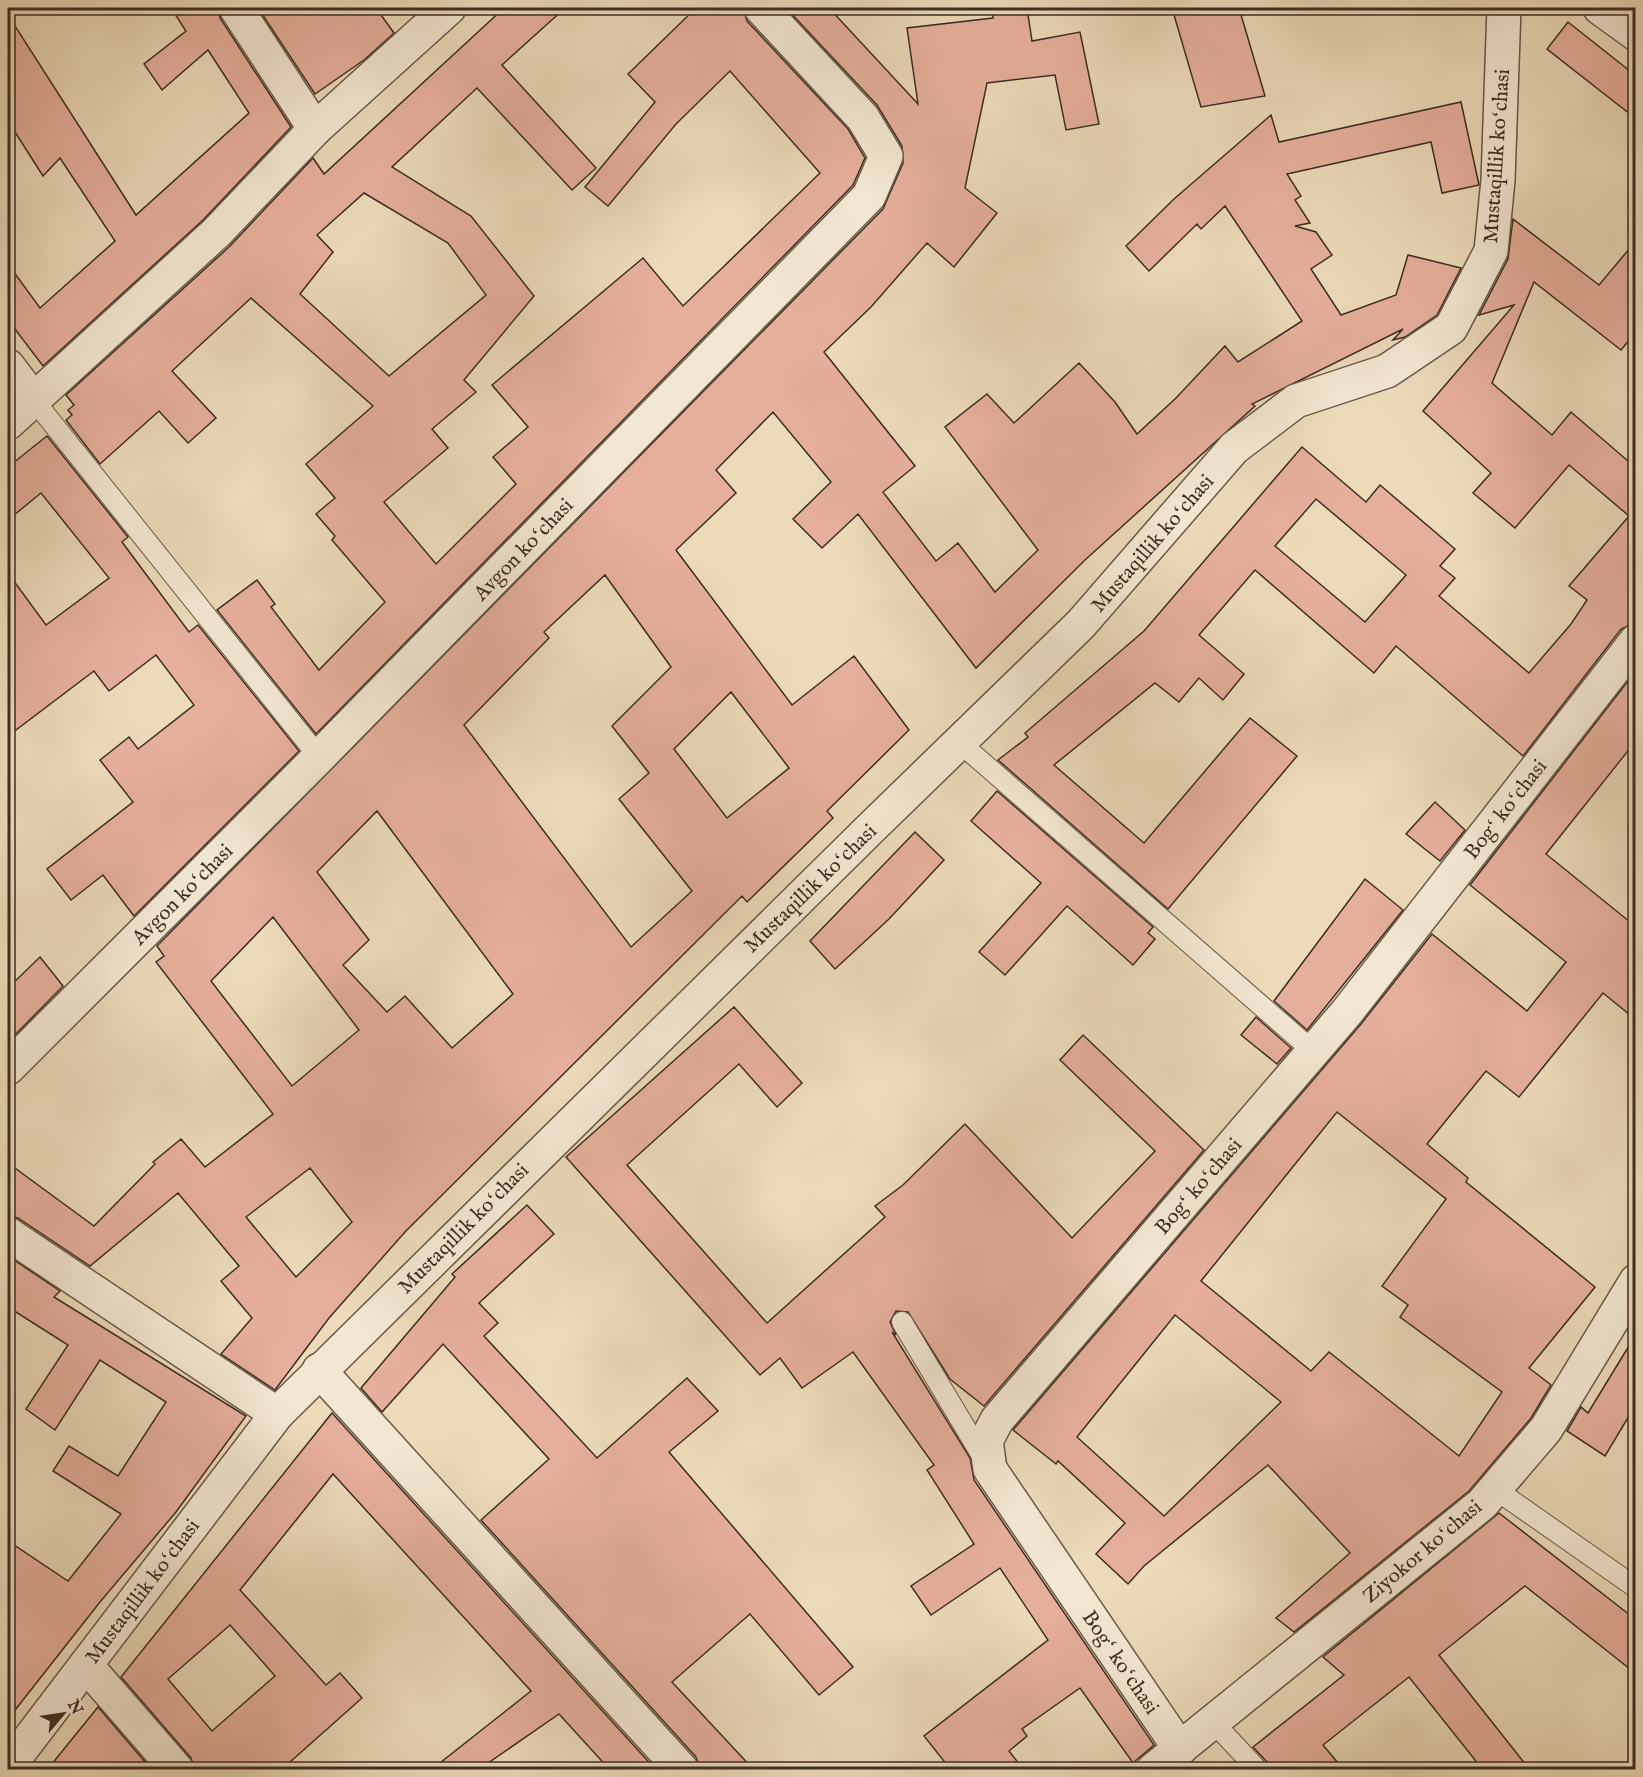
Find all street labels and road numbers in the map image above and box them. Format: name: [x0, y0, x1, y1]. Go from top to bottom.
street label: Mustaqillik koʻchasi: [1478, 68, 1517, 244]
street label: Mustaqillik koʻchasi: [1086, 469, 1221, 619]
street label: Avgon koʻchasi: [468, 493, 580, 608]
street label: Bogʻ koʻchasi: [1459, 754, 1554, 865]
street label: Mustaqillik koʻchasi: [739, 819, 883, 959]
street label: Avgon koʻchasi: [126, 839, 240, 952]
street label: Bogʻ koʻchasi: [1150, 1133, 1249, 1241]
street label: Mustaqillik koʻchasi: [393, 1158, 535, 1300]
street label: Ziyokor koʻchasi: [1358, 1494, 1488, 1610]
street label: Mustaqillik koʻchasi: [80, 1514, 207, 1670]
street label: Bogʻ koʻchasi: [1075, 1606, 1164, 1720]

